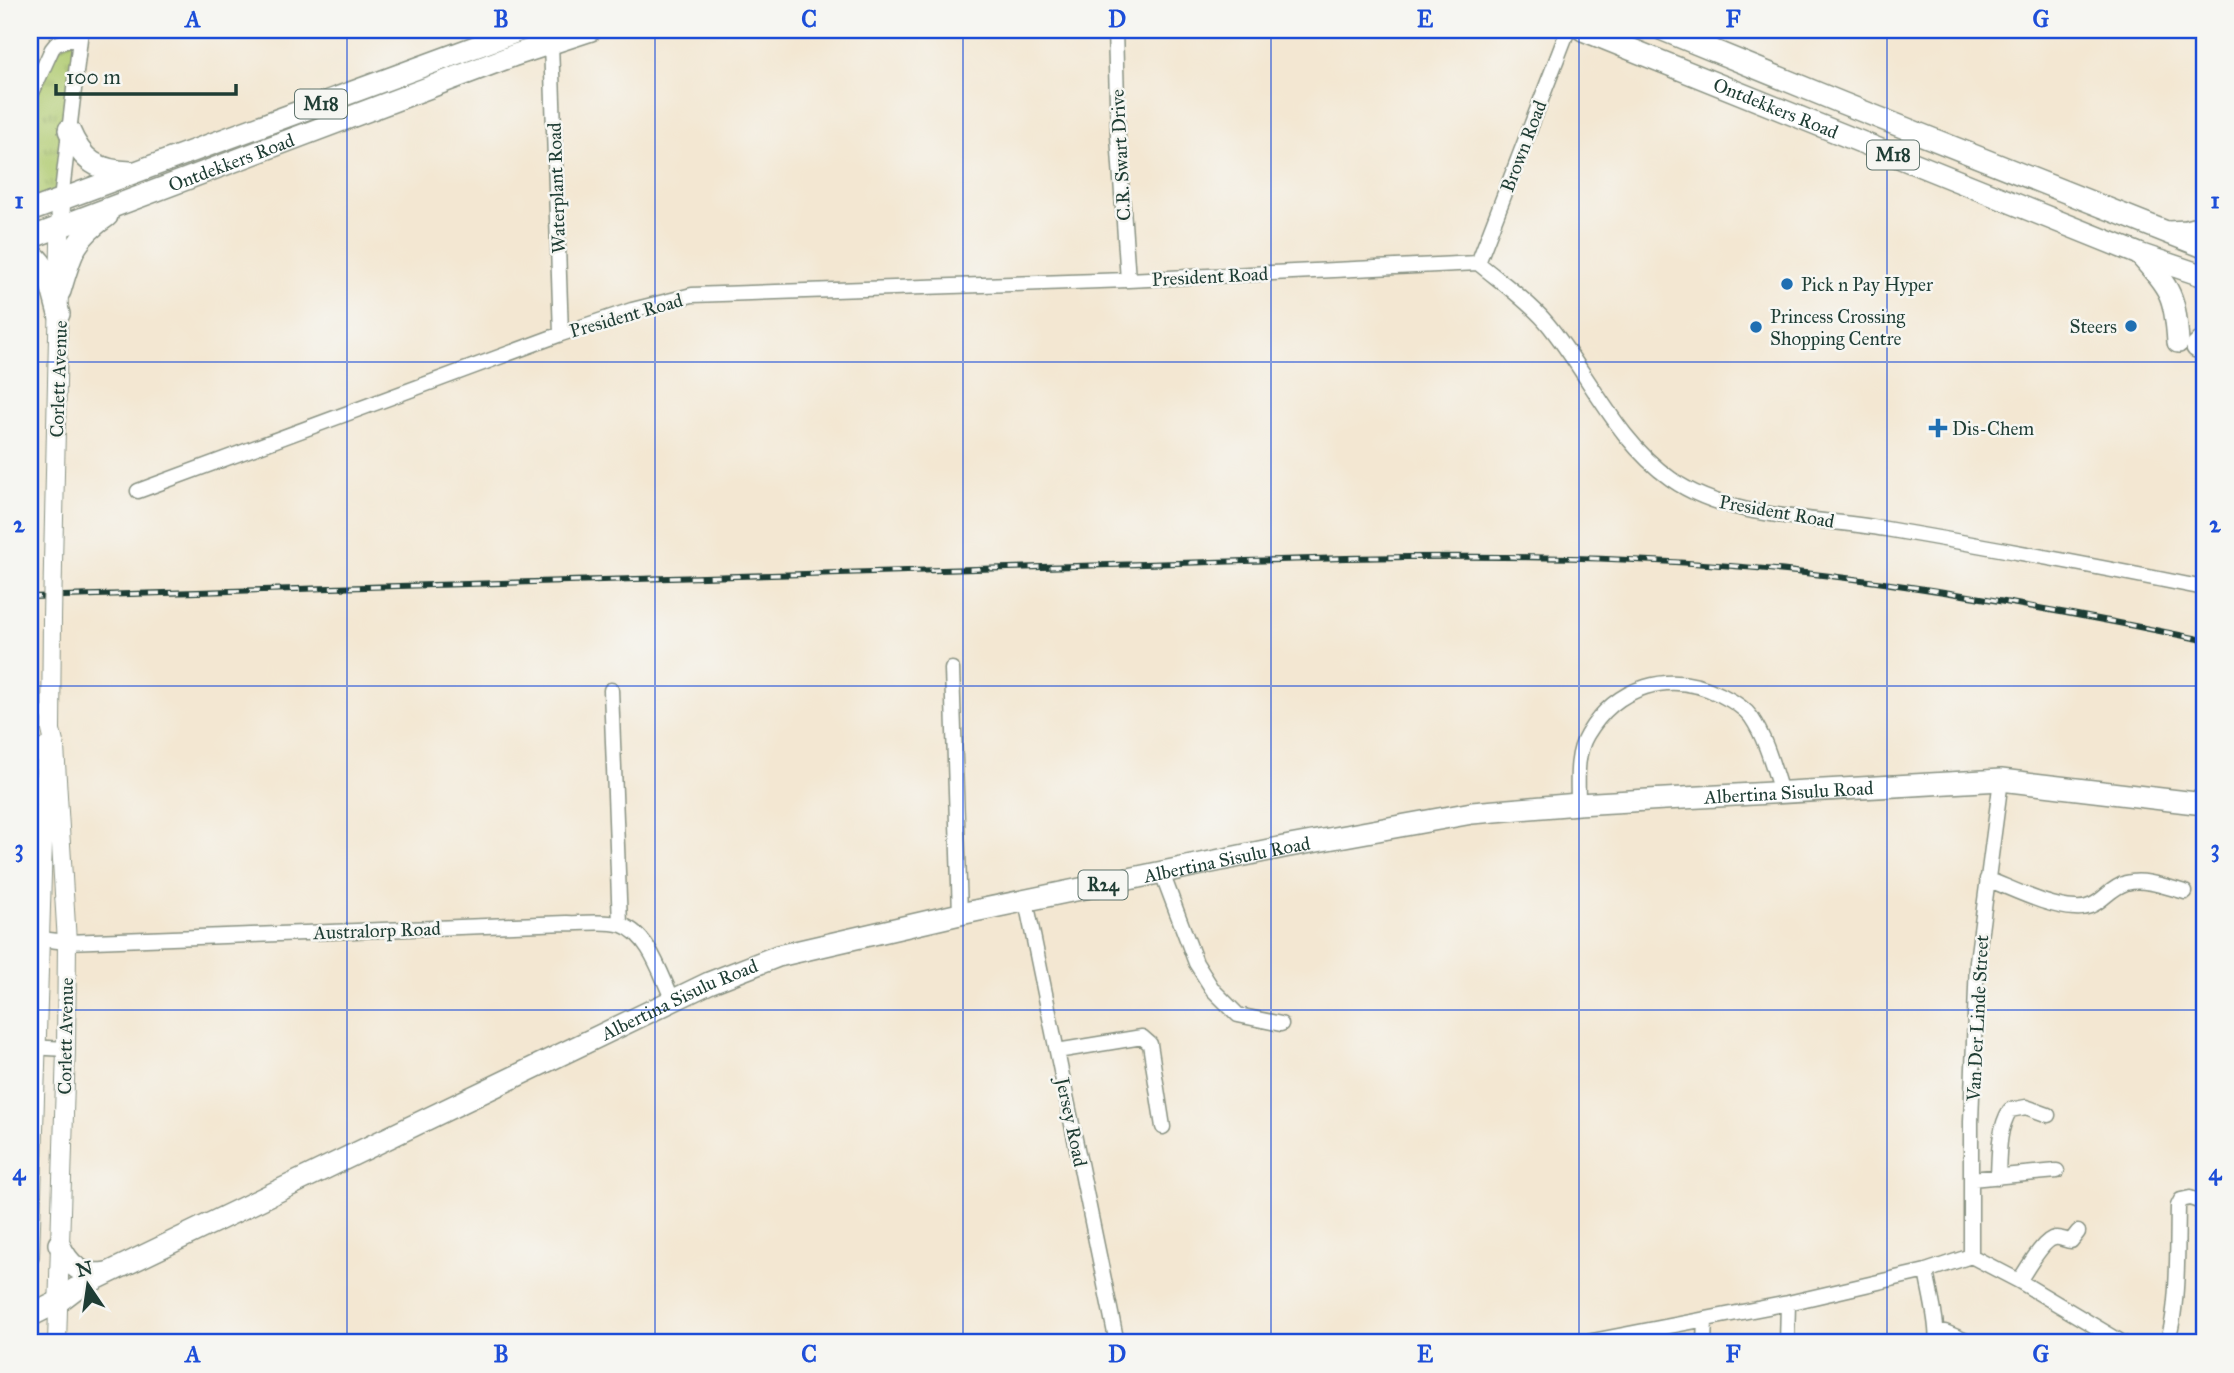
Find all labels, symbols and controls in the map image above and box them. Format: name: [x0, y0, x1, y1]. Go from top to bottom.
text: A: [183, 5, 201, 33]
text: B: [493, 5, 509, 33]
text: C: [801, 5, 817, 33]
text: D: [1108, 5, 1126, 33]
text: E: [1417, 5, 1434, 33]
text: F: [1725, 5, 1741, 33]
text: G: [2033, 5, 2050, 33]
scale bar: [56, 52, 236, 96]
text: 100 m: [66, 64, 121, 90]
street label: Ontdekkers Road: [1710, 73, 1842, 144]
street label: C.R. Swart Drive: [1106, 88, 1135, 221]
road number: M18: [295, 90, 347, 119]
street label: Brown Road: [1495, 97, 1552, 195]
street label: Waterplant Road: [543, 122, 570, 254]
street label: Ontdekkers Road: [165, 128, 298, 197]
road number: M18: [1867, 140, 1919, 170]
text: 1: [14, 186, 24, 214]
text: 1: [2210, 186, 2220, 214]
street label: President Road: [1151, 262, 1269, 291]
place label: Pick n Pay Hyper: [1801, 273, 1934, 296]
marker: Pick n Pay Hyper: [1779, 276, 1795, 292]
street label: President Road: [567, 288, 686, 343]
place label: Princess Crossing Shopping Centre: [1770, 305, 1905, 351]
place label: Steers: [2069, 315, 2117, 338]
marker: Steers: [2123, 318, 2139, 334]
marker: Princess Crossing Shopping Centre: [1748, 319, 1764, 335]
street label: Corlett Avenue: [45, 320, 72, 438]
place label: Dis-Chem: [1952, 417, 2034, 440]
marker: Dis-Chem: [1930, 420, 1946, 436]
street label: President Road: [1717, 490, 1837, 533]
text: 2: [13, 510, 25, 538]
text: 2: [2209, 510, 2221, 538]
street label: Albertina Sisulu Road: [1703, 776, 1875, 809]
street label: Albertina Sisulu Road: [1141, 831, 1313, 888]
text: 3: [14, 834, 24, 863]
text: 3: [2210, 834, 2220, 863]
road number: R24: [1078, 870, 1128, 900]
street label: Australorp Road: [312, 917, 442, 944]
street label: Van Der Linde Street: [1962, 934, 1993, 1103]
street label: Albertina Sisulu Road: [597, 954, 761, 1046]
street label: Corlett Avenue: [53, 977, 78, 1095]
street label: Jersey Road: [1049, 1073, 1092, 1169]
text: 4: [13, 1158, 27, 1186]
text: 4: [2209, 1158, 2223, 1186]
north arrow: [52, 1250, 122, 1320]
text: N: [74, 1256, 95, 1282]
text: A: [183, 1340, 201, 1368]
text: B: [493, 1340, 509, 1368]
text: C: [801, 1340, 817, 1368]
text: D: [1108, 1340, 1126, 1368]
text: E: [1417, 1340, 1434, 1368]
text: F: [1725, 1340, 1741, 1368]
text: G: [2033, 1340, 2050, 1368]

